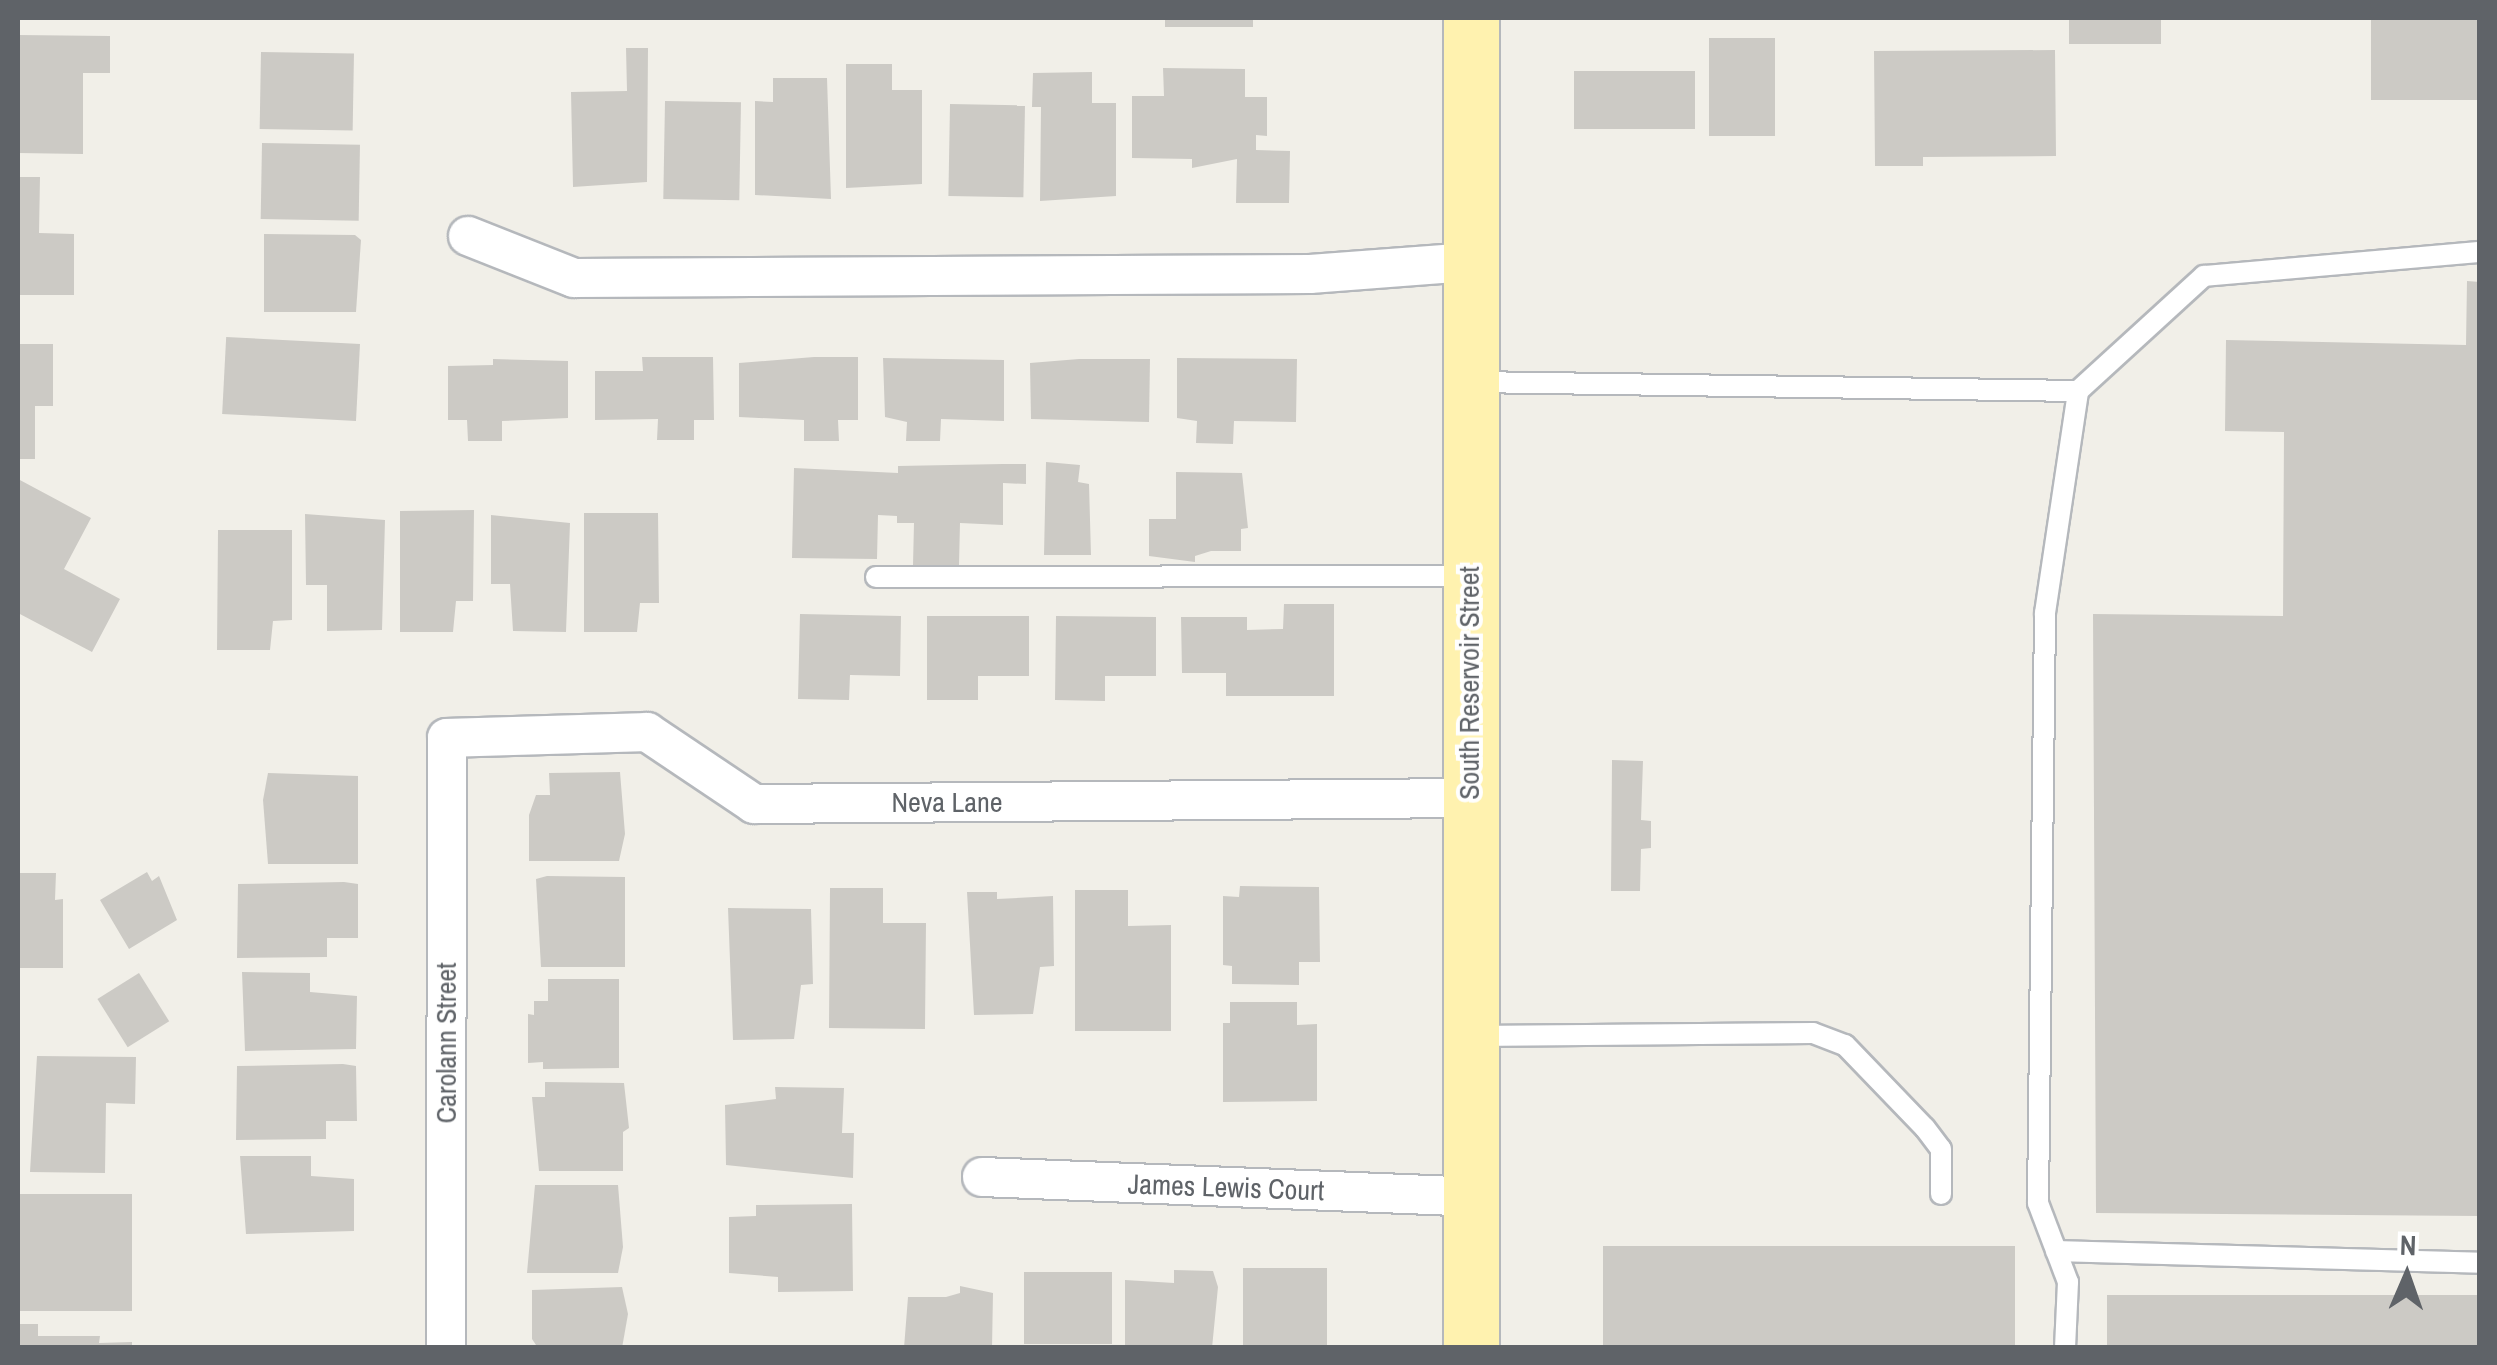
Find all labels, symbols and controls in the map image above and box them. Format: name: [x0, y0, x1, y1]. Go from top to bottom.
street label: South Reservoir Street: [1452, 566, 1486, 800]
street label: Neva Lane: [891, 785, 1003, 819]
street label: Carolann Street: [429, 963, 463, 1123]
street label: James Lewis Court: [1127, 1167, 1325, 1207]
north arrow: [2357, 1225, 2457, 1325]
text: N: [2399, 1226, 2417, 1264]

